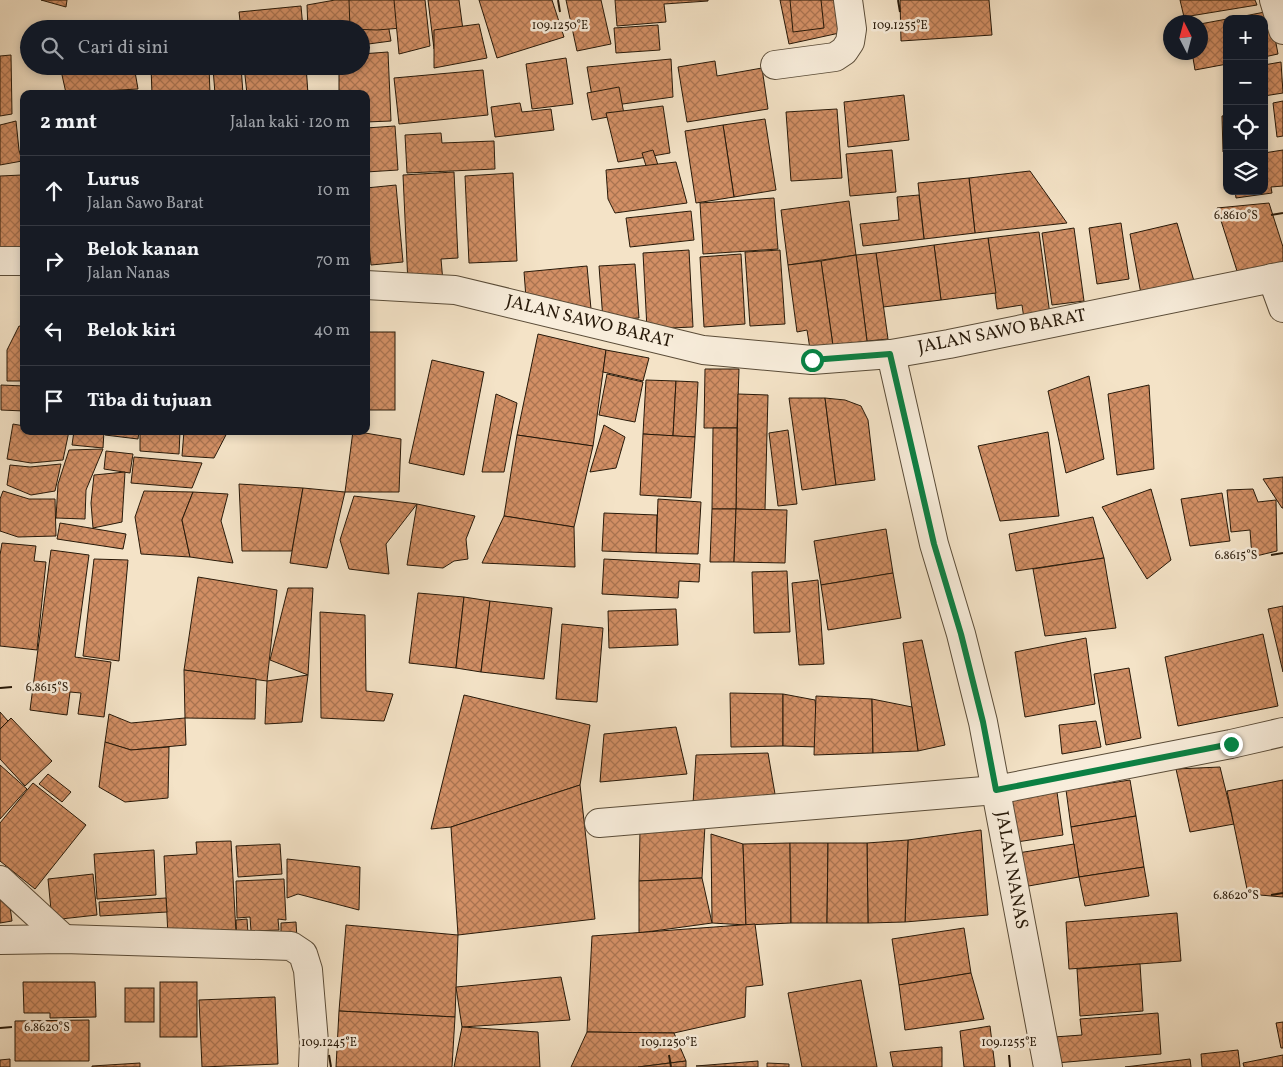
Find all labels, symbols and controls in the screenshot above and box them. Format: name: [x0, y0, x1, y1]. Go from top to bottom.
north arrow: [1163, 15, 1208, 60]
map controls: [1223, 15, 1268, 195]
button: +: [1223, 15, 1268, 60]
text: 109.1250°E: [532, 18, 588, 34]
text: 109.1255°E: [872, 18, 928, 34]
search box: [20, 20, 370, 75]
icon: search: [38, 34, 66, 62]
text: Cari di sini: [78, 35, 169, 61]
button: −: [1223, 60, 1268, 105]
button: locate: [1223, 105, 1268, 150]
text: 2 mnt: [40, 108, 97, 137]
text: Jalan kaki · 120 m: [230, 112, 350, 134]
button: layers: [1223, 150, 1268, 195]
text: Lurus: [87, 167, 139, 193]
icon: ahead: [40, 177, 68, 205]
text: 10 m: [317, 180, 350, 202]
text: Jalan Sawo Barat: [87, 193, 204, 215]
text: 6.8610°S: [1214, 208, 1258, 224]
text: Belok kanan: [87, 237, 199, 263]
icon: right: [40, 247, 68, 275]
text: 70 m: [316, 250, 350, 272]
text: Jalan Nanas: [87, 263, 170, 285]
street label: JALAN SAWO BARAT: [503, 289, 675, 355]
street label: JALAN SAWO BARAT: [916, 303, 1089, 361]
icon: left: [40, 317, 68, 345]
text: Belok kiri: [87, 318, 176, 344]
text: 40 m: [314, 320, 350, 342]
route start: [801, 349, 824, 372]
icon: arrive: [40, 387, 68, 415]
text: Tiba di tujuan: [87, 388, 212, 414]
text: 6.8615°S: [1215, 548, 1257, 564]
text: 6.8615°S: [26, 680, 68, 696]
route end: [1220, 733, 1243, 756]
street label: JALAN NANAS: [988, 809, 1034, 931]
text: 6.8620°S: [1213, 888, 1259, 904]
text: 6.8620°S: [24, 1020, 70, 1036]
text: 109.1245°E: [301, 1035, 357, 1051]
text: 109.1250°E: [641, 1035, 697, 1051]
text: 109.1255°E: [981, 1035, 1037, 1051]

